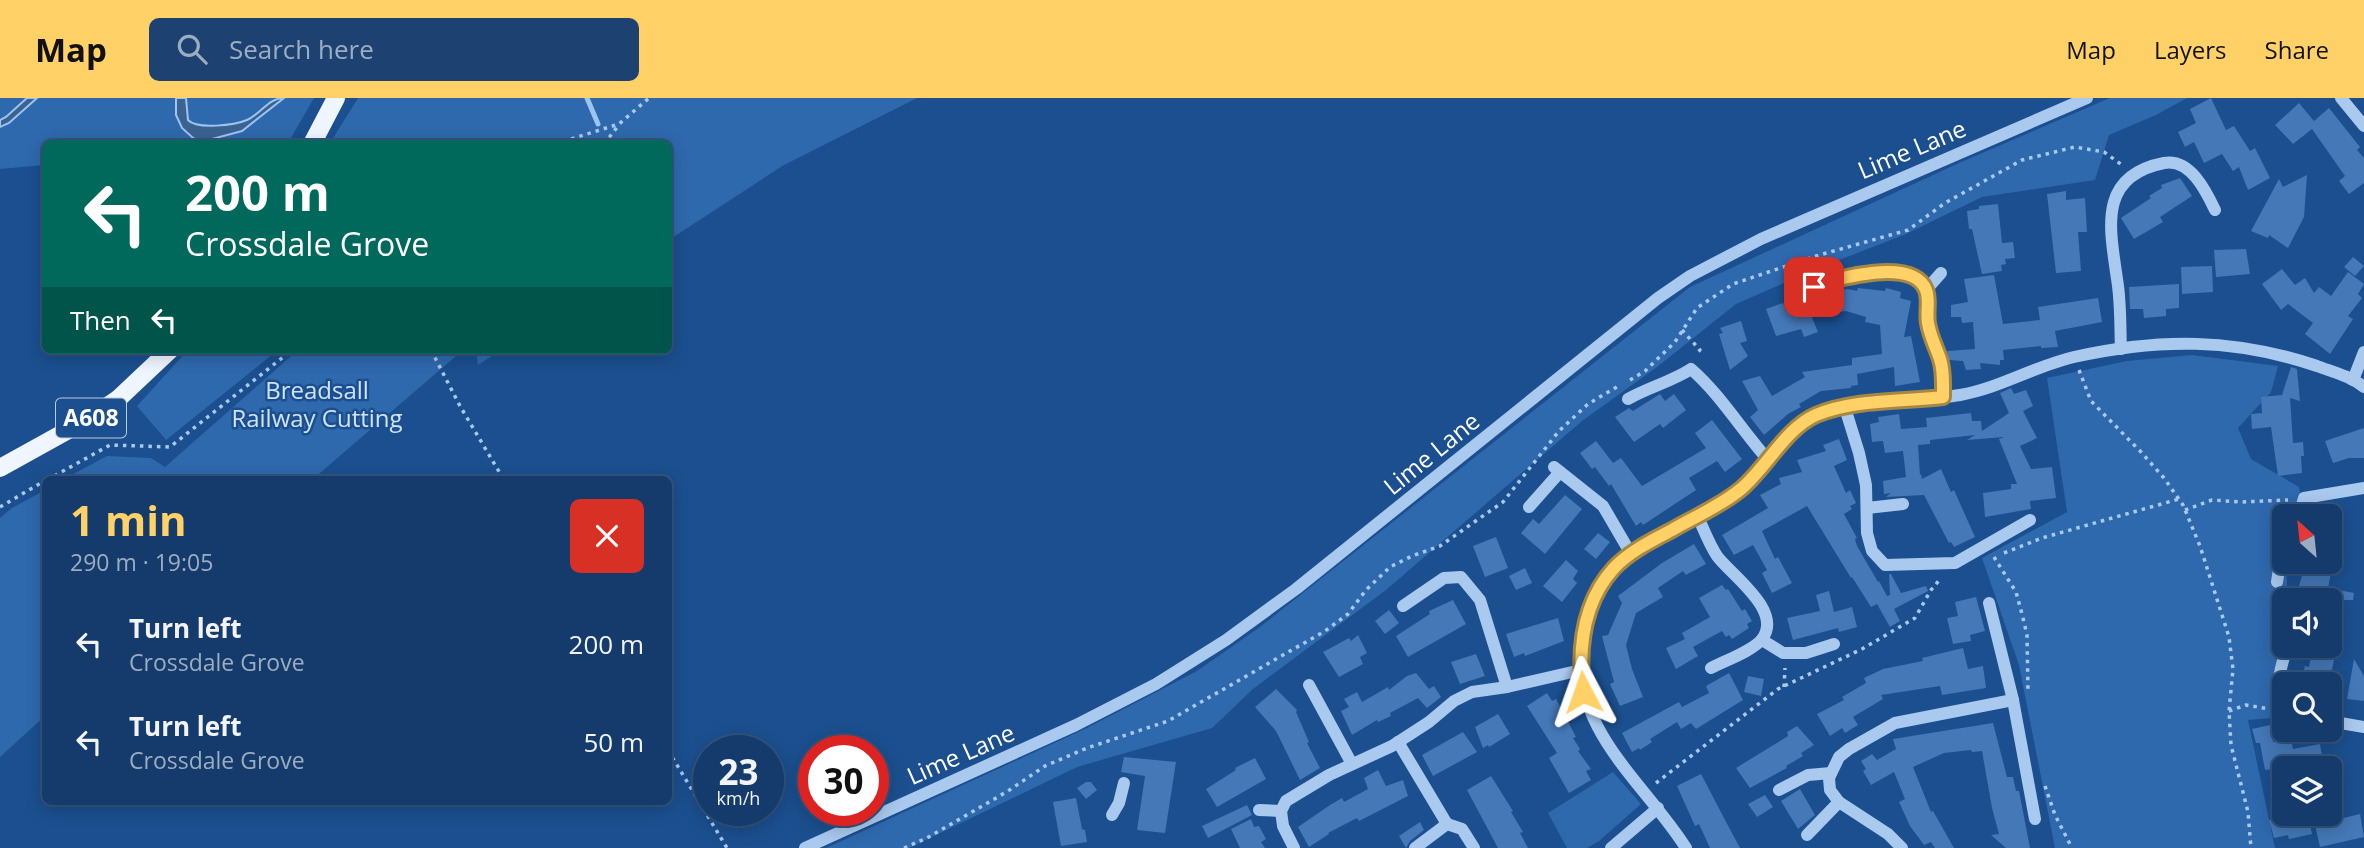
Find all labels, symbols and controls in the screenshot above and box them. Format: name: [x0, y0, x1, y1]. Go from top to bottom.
search box: [149, 18, 639, 81]
text: Map: [35, 27, 107, 72]
icon: search: [173, 30, 211, 68]
text: Search here: [229, 31, 374, 67]
text: Map: [2066, 33, 2116, 66]
text: Layers: [2154, 33, 2227, 66]
text: Share: [2265, 33, 2329, 66]
street label: Lime Lane: [1852, 111, 1971, 186]
text: 200 m: [185, 159, 330, 225]
icon: left: [70, 168, 161, 259]
text: Crossdale Grove: [185, 222, 429, 265]
pin: [1784, 257, 1844, 317]
icon: arrive: [1795, 268, 1833, 306]
icon: left: [145, 301, 183, 339]
text: Then: [70, 302, 131, 338]
park label: Breadsall Railway Cutting: [231, 373, 403, 434]
road number: A608: [56, 398, 126, 438]
street label: Lime Lane: [1376, 404, 1486, 502]
text: 1 min: [70, 491, 187, 548]
button: close: [570, 499, 644, 573]
north arrow: [2272, 504, 2342, 574]
map controls: [2272, 504, 2342, 826]
text: 290 m · 19:05: [70, 546, 213, 578]
button: sound: [2272, 588, 2342, 658]
text: Turn left: [129, 610, 241, 646]
icon: left: [70, 625, 108, 663]
text: 200 m: [569, 626, 644, 662]
text: Crossdale Grove: [129, 646, 305, 678]
position arrow: [1546, 655, 1620, 729]
button: search: [2272, 672, 2342, 742]
text: Turn left: [129, 708, 241, 744]
street label: Lime Lane: [901, 715, 1019, 792]
icon: left: [70, 723, 108, 761]
text: 50 m: [583, 724, 644, 760]
speed limit sign: 30: [798, 735, 889, 826]
text: Crossdale Grove: [129, 744, 305, 776]
text: 23: [718, 748, 759, 795]
button: layers: [2272, 756, 2342, 826]
text: km/h: [717, 786, 760, 810]

